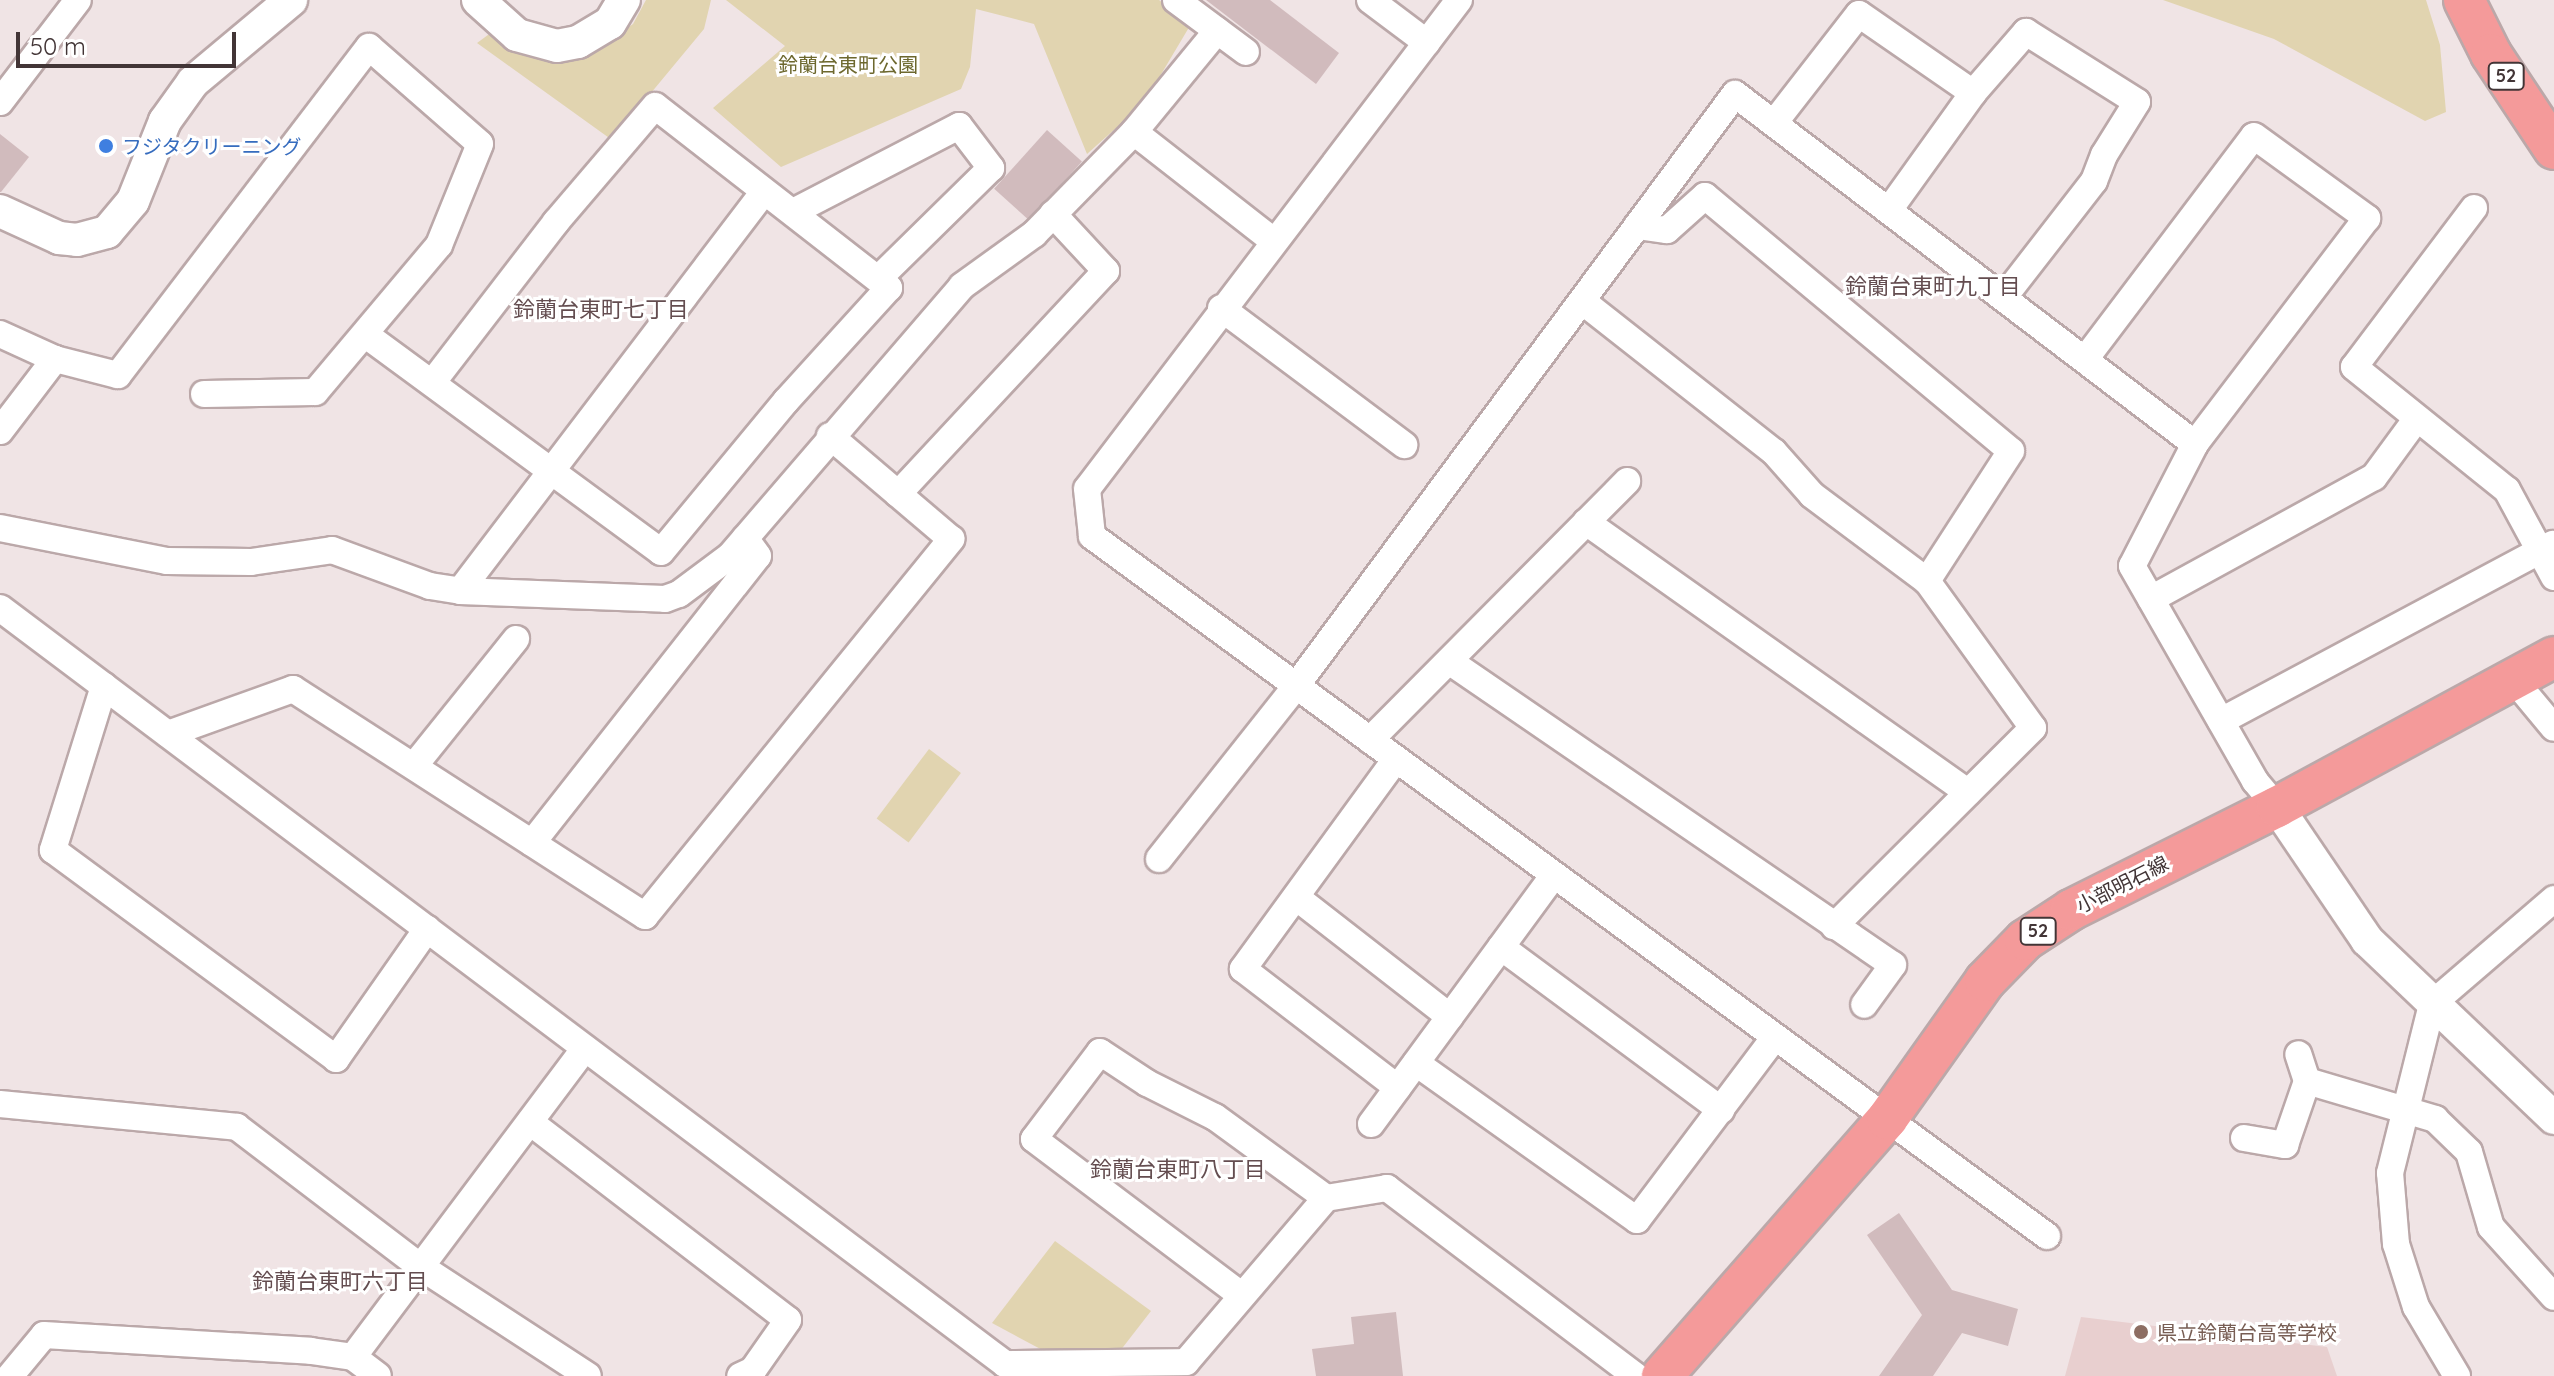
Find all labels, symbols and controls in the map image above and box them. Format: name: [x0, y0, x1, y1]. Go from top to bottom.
scale bar: [20, 16, 240, 66]
text: 50 m: [30, 31, 86, 61]
park label: 鈴蘭台東町公園: [778, 52, 918, 76]
road number: 52: [2486, 62, 2526, 90]
place label: フジタクリーニング: [122, 134, 302, 158]
marker: フジタクリーニング: [97, 137, 115, 155]
district label: 鈴蘭台東町九丁目: [1845, 274, 2021, 300]
district label: 鈴蘭台東町七丁目: [513, 297, 689, 323]
street label: 小部明石線: [2072, 851, 2172, 917]
road number: 52: [2018, 917, 2058, 945]
district label: 鈴蘭台東町八丁目: [1090, 1157, 1266, 1183]
district label: 鈴蘭台東町六丁目: [252, 1269, 428, 1295]
place label: 県立鈴蘭台高等学校: [2157, 1320, 2337, 1344]
marker: 県立鈴蘭台高等学校: [2132, 1323, 2150, 1341]

